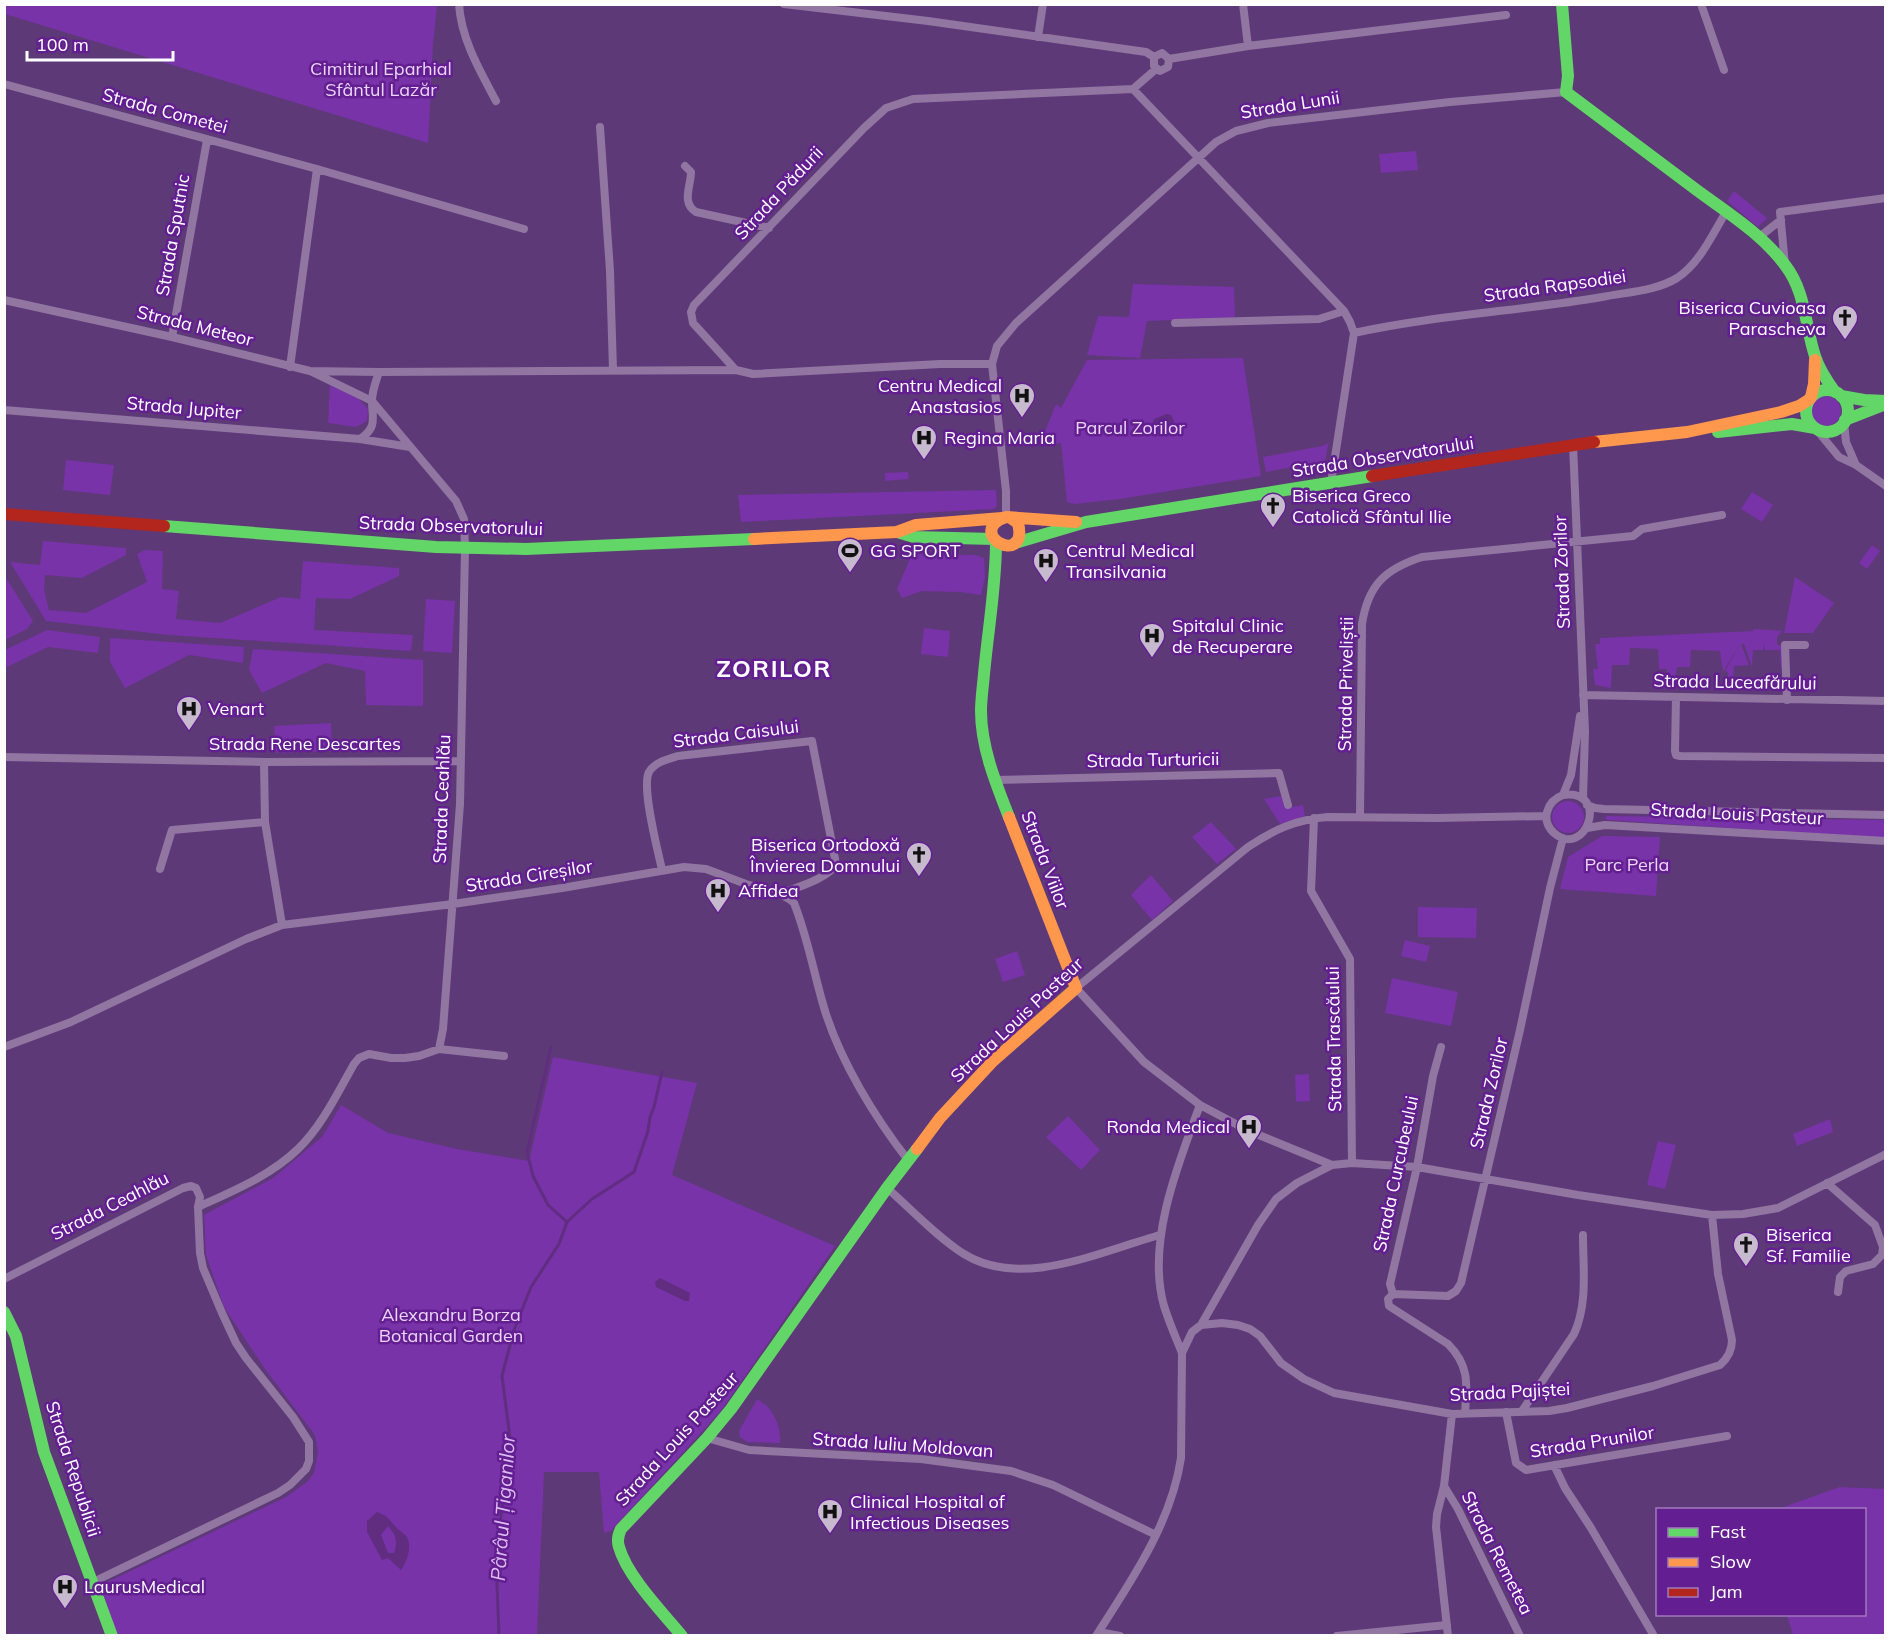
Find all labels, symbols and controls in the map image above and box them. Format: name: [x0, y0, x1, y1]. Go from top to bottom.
scale bar: [27, 24, 172, 62]
text: 100 m: [36, 33, 89, 56]
park label: Cimitirul Eparhial Sfântul Lazăr: [310, 57, 452, 101]
street label: Strada Cometei: [100, 83, 230, 138]
street label: Strada Lunii: [1239, 85, 1341, 124]
street label: Strada Pădurii: [729, 141, 828, 244]
street label: Strada Sputnic: [150, 172, 195, 298]
street label: Strada Rapsodiei: [1482, 264, 1628, 307]
place label: Biserica Cuvioasa Parascheva: [1678, 296, 1826, 340]
street label: Strada Meteor: [135, 300, 256, 351]
church icon: Biserica Cuvioasa Parascheva: [1830, 303, 1860, 341]
place label: Centru Medical Anastasios: [878, 374, 1002, 418]
hospital icon: Centru Medical Anastasios: [1007, 381, 1037, 419]
street label: Strada Jupiter: [126, 391, 243, 424]
park label: Parcul Zorilor: [1075, 416, 1185, 439]
hospital icon: Regina Maria: [909, 423, 939, 461]
place label: Regina Maria: [944, 426, 1055, 449]
street label: Strada Observatorului: [1290, 431, 1476, 482]
place label: Biserica Greco Catolică Sfântul Ilie: [1292, 484, 1452, 528]
church icon: Biserica Greco Catolică Sfântul Ilie: [1258, 491, 1288, 529]
street label: Strada Observatorului: [359, 511, 543, 540]
street label: Strada Zorilor: [1548, 514, 1575, 629]
sports icon: GG SPORT: [835, 536, 865, 574]
place label: GG SPORT: [870, 539, 961, 562]
place label: Centrul Medical Transilvania: [1066, 539, 1194, 583]
hospital icon: Centrul Medical Transilvania: [1031, 546, 1061, 584]
place label: Spitalul Clinic de Recuperare: [1172, 614, 1293, 658]
street label: Strada Priveliștii: [1333, 616, 1358, 752]
hospital icon: Spitalul Clinic de Recuperare: [1137, 621, 1167, 659]
district label: ZORILOR: [716, 653, 832, 683]
street label: Strada Luceafărului: [1653, 669, 1817, 694]
hospital icon: Venart: [174, 694, 204, 732]
place label: Venart: [208, 697, 264, 720]
street label: Strada Caisului: [672, 714, 800, 753]
street label: Strada Rene Descartes: [209, 732, 401, 755]
street label: Strada Ceahlău: [428, 734, 455, 864]
street label: Strada Turturicii: [1086, 747, 1220, 772]
street label: Strada Louis Pasteur: [1650, 797, 1825, 830]
street label: Strada Viilor: [1016, 807, 1075, 913]
place label: Biserica Ortodoxă Învierea Domnului: [749, 833, 900, 877]
church icon: Biserica Ortodoxă Învierea Domnului: [904, 840, 934, 878]
park label: Parc Perla: [1585, 853, 1669, 876]
street label: Strada Cireșilor: [464, 854, 594, 897]
hospital icon: Affidea: [703, 876, 733, 914]
place label: Affidea: [738, 879, 799, 902]
street label: Strada Louis Pasteur: [945, 952, 1088, 1087]
street label: Strada Trascăului: [1321, 966, 1346, 1112]
street label: Strada Zorilor: [1465, 1034, 1513, 1151]
street label: Strada Curcubeului: [1368, 1094, 1423, 1254]
hospital icon: Ronda Medical: [1234, 1112, 1264, 1150]
place label: Ronda Medical: [1106, 1115, 1230, 1138]
street label: Strada Ceahlău: [47, 1166, 173, 1245]
place label: Biserica Sf. Familie: [1766, 1223, 1851, 1267]
church icon: Biserica Sf. Familie: [1731, 1230, 1761, 1268]
park label: Alexandru Borza Botanical Garden: [379, 1303, 523, 1347]
street label: Strada Louis Pasteur: [610, 1366, 743, 1511]
street label: Strada Pajiștei: [1449, 1377, 1571, 1406]
street label: Strada Republicii: [41, 1398, 106, 1540]
street label: Strada Prunilor: [1528, 1420, 1656, 1463]
street label: Strada Iuliu Moldovan: [812, 1427, 994, 1462]
water label: Pârâul Țiganilor: [485, 1433, 521, 1582]
street label: Strada Remetea: [1456, 1487, 1538, 1618]
place label: Clinical Hospital of Infectious Diseases: [850, 1490, 1010, 1534]
hospital icon: Clinical Hospital of Infectious Diseases: [815, 1497, 845, 1535]
legend: [1656, 1508, 1866, 1616]
text: Fast: [1710, 1520, 1746, 1543]
text: Slow: [1710, 1550, 1752, 1573]
hospital icon: LaurusMedical: [50, 1572, 80, 1610]
place label: LaurusMedical: [84, 1575, 205, 1598]
text: Jam: [1710, 1580, 1743, 1603]

